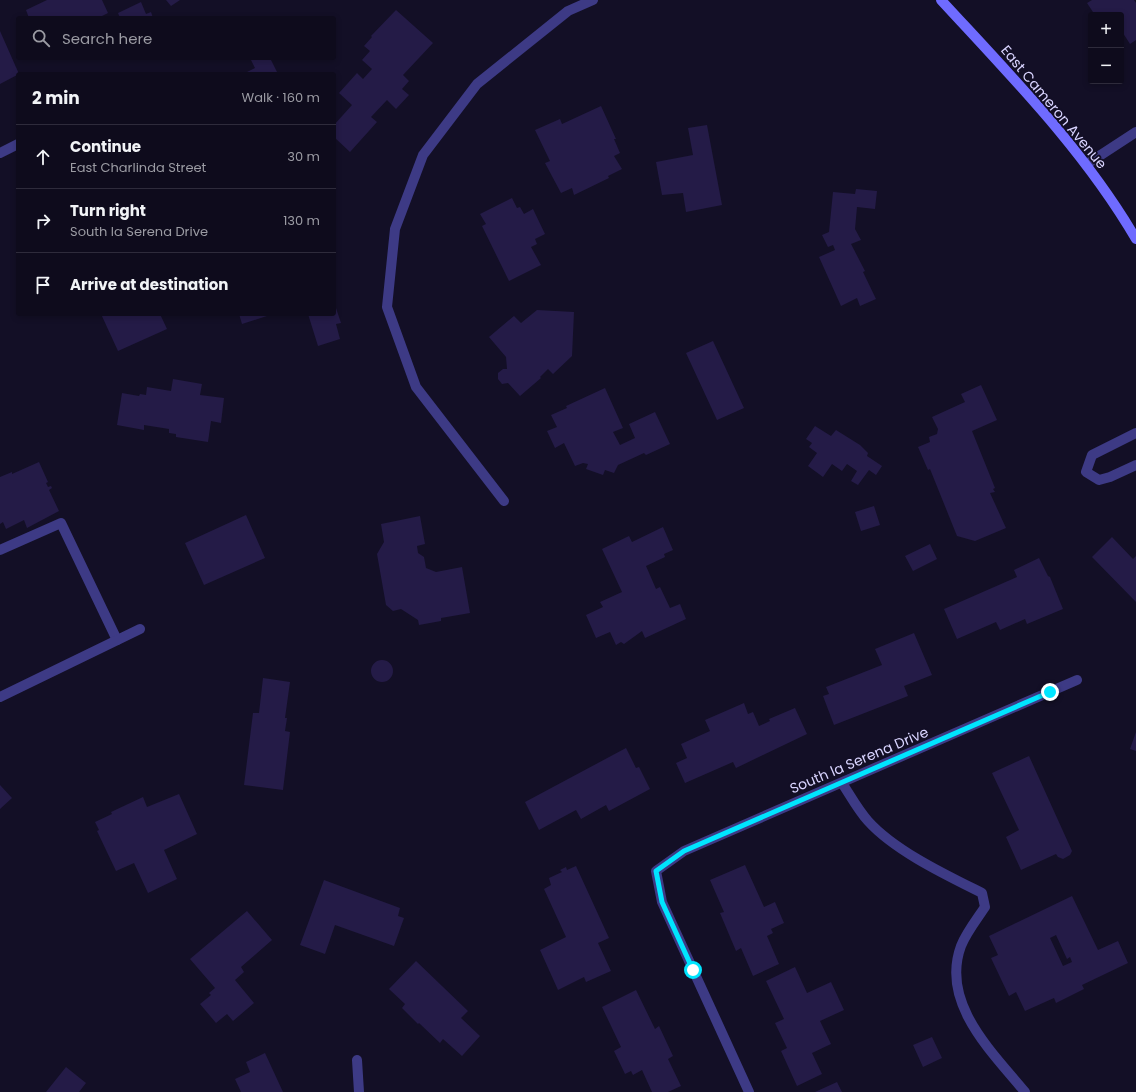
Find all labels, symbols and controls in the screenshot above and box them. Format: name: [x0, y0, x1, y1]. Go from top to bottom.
map controls: [1088, 12, 1124, 84]
button: +: [1088, 12, 1124, 48]
search box: [16, 16, 336, 60]
icon: search: [30, 27, 52, 49]
text: Search here: [62, 28, 152, 49]
street label: East Cameron Avenue: [996, 41, 1112, 173]
button: −: [1088, 48, 1124, 84]
text: 2 min: [32, 86, 80, 110]
text: Walk · 160 m: [241, 88, 320, 107]
text: Continue: [70, 136, 141, 157]
icon: ahead: [32, 146, 54, 168]
text: 30 m: [287, 147, 320, 166]
text: East Charlinda Street: [70, 158, 206, 177]
text: Turn right: [70, 200, 146, 221]
icon: right: [32, 210, 54, 232]
text: 130 m: [283, 211, 320, 230]
text: South la Serena Drive: [70, 222, 208, 241]
icon: arrive: [32, 274, 54, 296]
text: Arrive at destination: [70, 274, 228, 295]
route end: [1041, 683, 1059, 701]
street label: South la Serena Drive: [787, 722, 932, 798]
route start: [684, 961, 702, 979]

